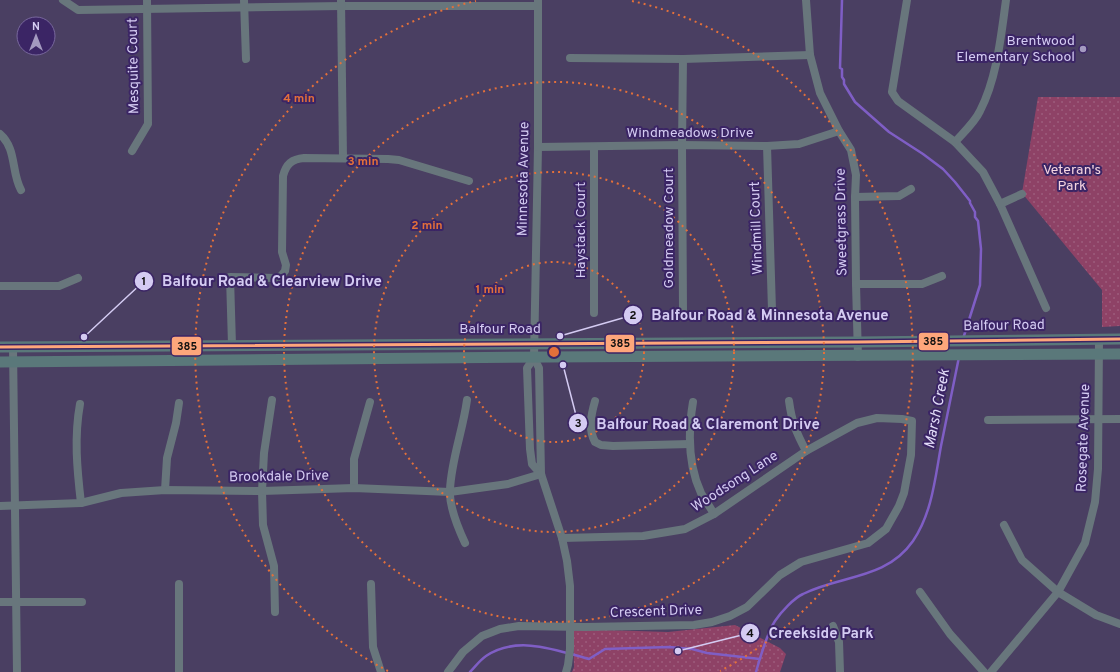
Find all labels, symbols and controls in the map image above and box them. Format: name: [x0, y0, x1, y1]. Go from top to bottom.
north arrow: [16, 16, 56, 56]
street label: Mesquite Court: [125, 18, 143, 114]
text: N: [32, 20, 40, 34]
place label: Brentwood Elementary School: [956, 33, 1075, 66]
marker: Brentwood Elementary School: [1078, 44, 1088, 54]
text: 4 min: [283, 91, 315, 107]
street label: Minnesota Avenue: [515, 122, 533, 236]
street label: Windmeadows Drive: [627, 125, 753, 142]
text: 3 min: [347, 154, 379, 170]
park label: Veteran's Park: [1043, 162, 1101, 195]
street label: Goldmeadow Court: [661, 168, 678, 288]
street label: Sweetgrass Drive: [833, 168, 851, 276]
street label: Windmill Court: [747, 181, 767, 275]
street label: Haystack Court: [573, 182, 590, 278]
text: 2 min: [411, 218, 443, 234]
callout: Balfour Road & Clearview Drive: [134, 267, 390, 294]
text: Balfour Road & Clearview Drive: [162, 273, 382, 292]
text: 1: [142, 274, 146, 290]
text: 1 min: [476, 282, 504, 298]
callout: Balfour Road & Minnesota Avenue: [623, 302, 897, 329]
text: Balfour Road & Minnesota Avenue: [651, 307, 889, 326]
text: 2: [629, 308, 637, 324]
street label: Balfour Road: [963, 317, 1045, 335]
street label: Balfour Road: [459, 321, 541, 338]
line badge: 385: [918, 332, 949, 351]
line badge: 385: [605, 334, 635, 353]
text: 385: [923, 335, 943, 349]
line badge: 385: [171, 336, 202, 356]
text: 385: [610, 337, 630, 351]
text: 385: [177, 340, 197, 354]
centre of rings: [547, 345, 561, 359]
water label: Marsh Creek: [921, 367, 955, 450]
street label: Rosegate Avenue: [1074, 384, 1094, 492]
callout: Balfour Road & Claremont Drive: [568, 410, 828, 437]
text: 3: [574, 416, 582, 432]
text: Balfour Road & Claremont Drive: [596, 416, 820, 435]
street label: Woodsong Lane: [688, 448, 782, 516]
street label: Brookdale Drive: [229, 468, 329, 486]
street label: Crescent Drive: [610, 602, 702, 622]
callout: Creekside Park: [740, 619, 881, 646]
text: Creekside Park: [768, 625, 874, 644]
text: 4: [746, 626, 754, 642]

